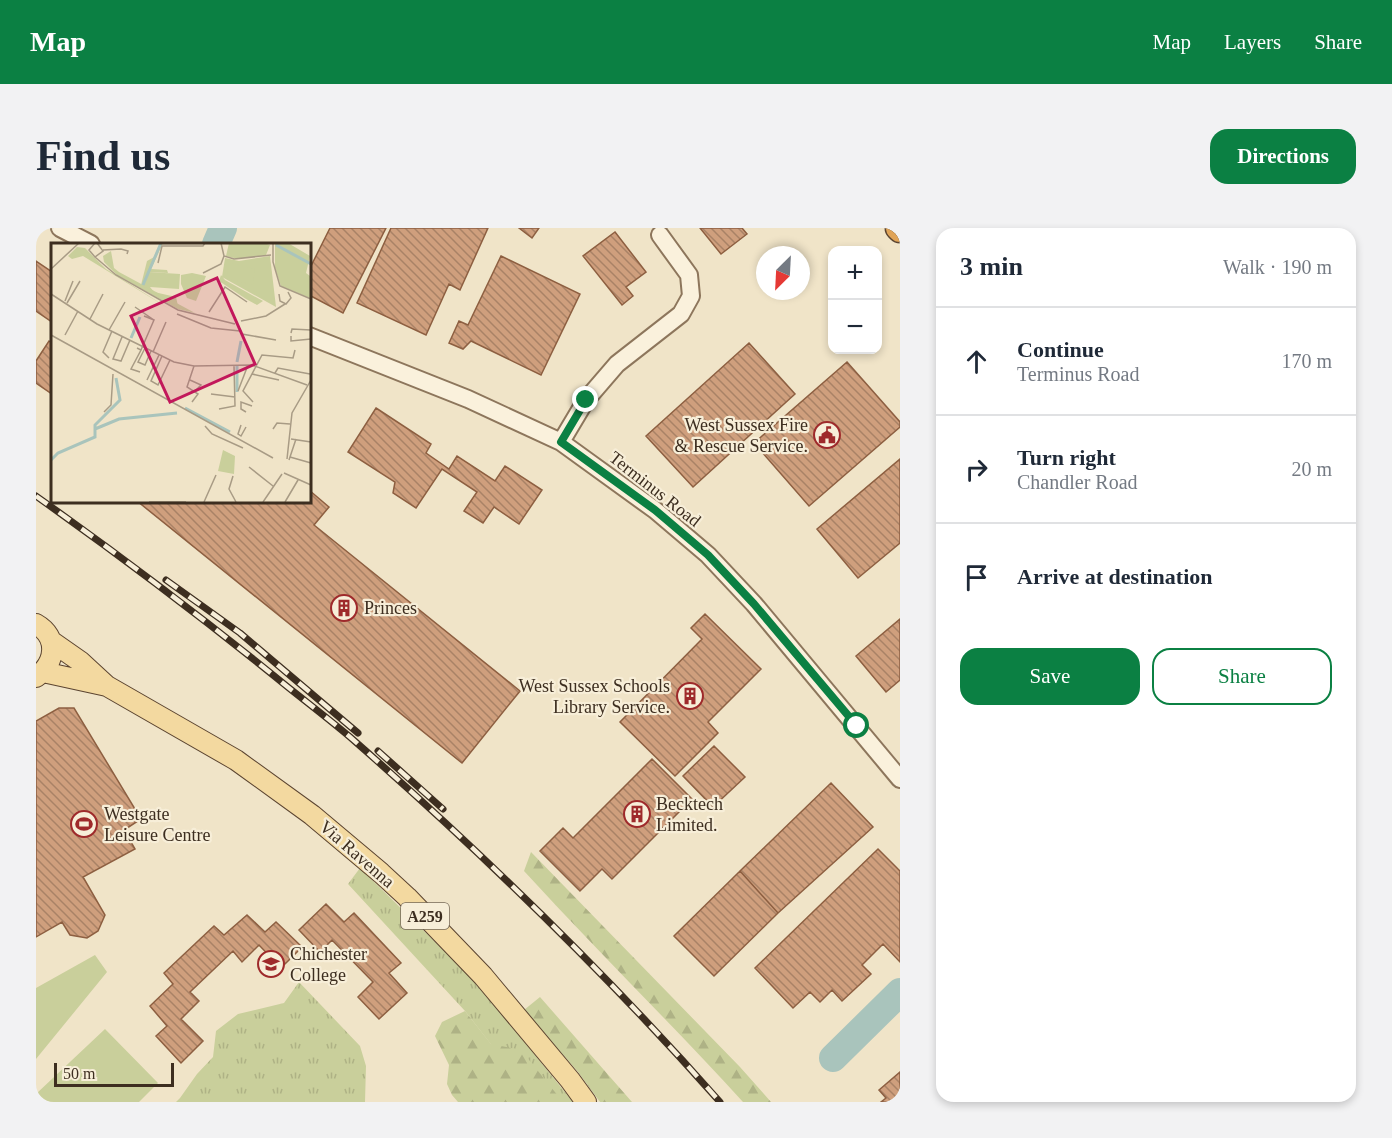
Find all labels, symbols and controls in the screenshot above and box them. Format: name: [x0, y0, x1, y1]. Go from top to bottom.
text: Map: [30, 26, 86, 57]
text: Map: [1153, 30, 1191, 54]
text: Layers: [1224, 30, 1281, 54]
text: Share: [1314, 30, 1362, 54]
button: Directions: [1210, 129, 1356, 184]
text: Find us: [36, 133, 170, 179]
inset map: [51, 243, 310, 502]
north arrow: [756, 246, 810, 300]
map controls: [828, 246, 882, 354]
button: +: [828, 246, 882, 300]
text: 3 min: [960, 252, 1023, 281]
text: Walk · 190 m: [1223, 256, 1332, 278]
button: −: [828, 300, 882, 354]
text: Continue: [1017, 337, 1104, 362]
icon: ahead: [960, 345, 993, 378]
text: 170 m: [1281, 350, 1332, 372]
text: Terminus Road: [1017, 363, 1139, 385]
route end: [572, 386, 598, 412]
place label: West Sussex Fire & Rescue Service.: [675, 415, 808, 456]
public building icon: West Sussex Fire & Rescue Service.: [812, 420, 842, 450]
text: Turn right: [1017, 445, 1116, 470]
street label: Terminus Road: [605, 447, 705, 531]
icon: right: [960, 453, 993, 486]
text: 20 m: [1291, 458, 1332, 480]
text: Chandler Road: [1017, 471, 1138, 493]
icon: arrive: [960, 561, 993, 594]
text: Arrive at destination: [1017, 564, 1213, 589]
building icon: Princes: [329, 593, 359, 623]
place label: Princes: [364, 598, 417, 618]
button: Save: [960, 648, 1140, 705]
button: Share: [1152, 648, 1332, 705]
place label: West Sussex Schools Library Service.: [518, 676, 670, 717]
building icon: West Sussex Schools Library Service.: [675, 681, 705, 711]
route start: [843, 712, 869, 738]
place label: Becktech Limited.: [656, 794, 723, 835]
building icon: Becktech Limited.: [622, 799, 652, 829]
place label: Westgate Leisure Centre: [104, 804, 210, 845]
sports icon: Westgate Leisure Centre: [69, 809, 99, 839]
street label: Via Ravenna: [316, 816, 398, 892]
road number: A259: [401, 903, 449, 929]
place label: Chichester College: [290, 944, 367, 985]
school or university icon: Chichester College: [256, 949, 286, 979]
scale bar: [54, 1060, 174, 1088]
text: 50 m: [63, 1065, 95, 1082]

